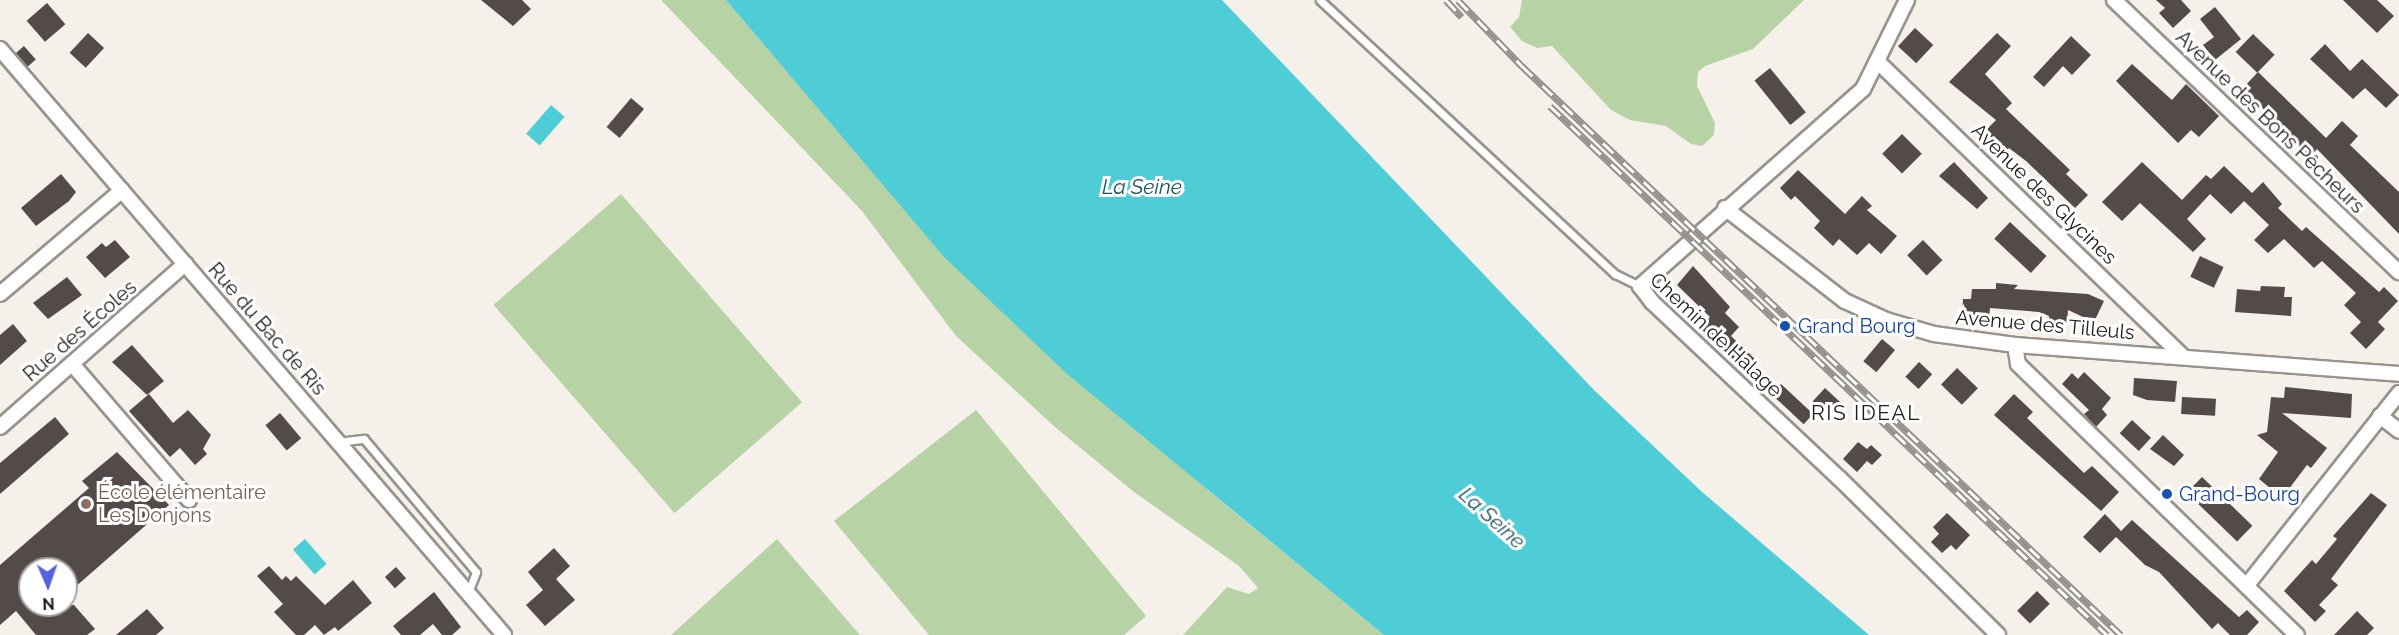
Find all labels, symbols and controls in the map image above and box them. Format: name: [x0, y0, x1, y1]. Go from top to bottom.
street label: Avenue des Bons Pêcheurs: [2171, 26, 2369, 218]
street label: Avenue des Glycines: [1966, 119, 2122, 269]
water label: La Seine: [1102, 174, 1182, 200]
street label: Rue du Bac de Ris: [203, 258, 331, 400]
street label: Chemin de Halage: [1645, 268, 1787, 402]
street label: Rue des Écoles: [19, 275, 141, 387]
street label: Avenue des Tilleuls: [1954, 305, 2136, 345]
place label: Grand Bourg: [1798, 314, 1916, 338]
marker: Grand Bourg: [1776, 317, 1794, 335]
district label: RIS IDEAL: [1811, 400, 1921, 426]
place label: École élémentaire Les Donjons: [98, 480, 266, 527]
water label: La Seine: [1454, 482, 1530, 554]
place label: Grand-Bourg: [2179, 482, 2300, 506]
marker: Grand-Bourg: [2160, 487, 2174, 501]
marker: École élémentaire Les Donjons: [79, 497, 93, 511]
north arrow: [18, 557, 78, 617]
text: N: [42, 594, 55, 613]

